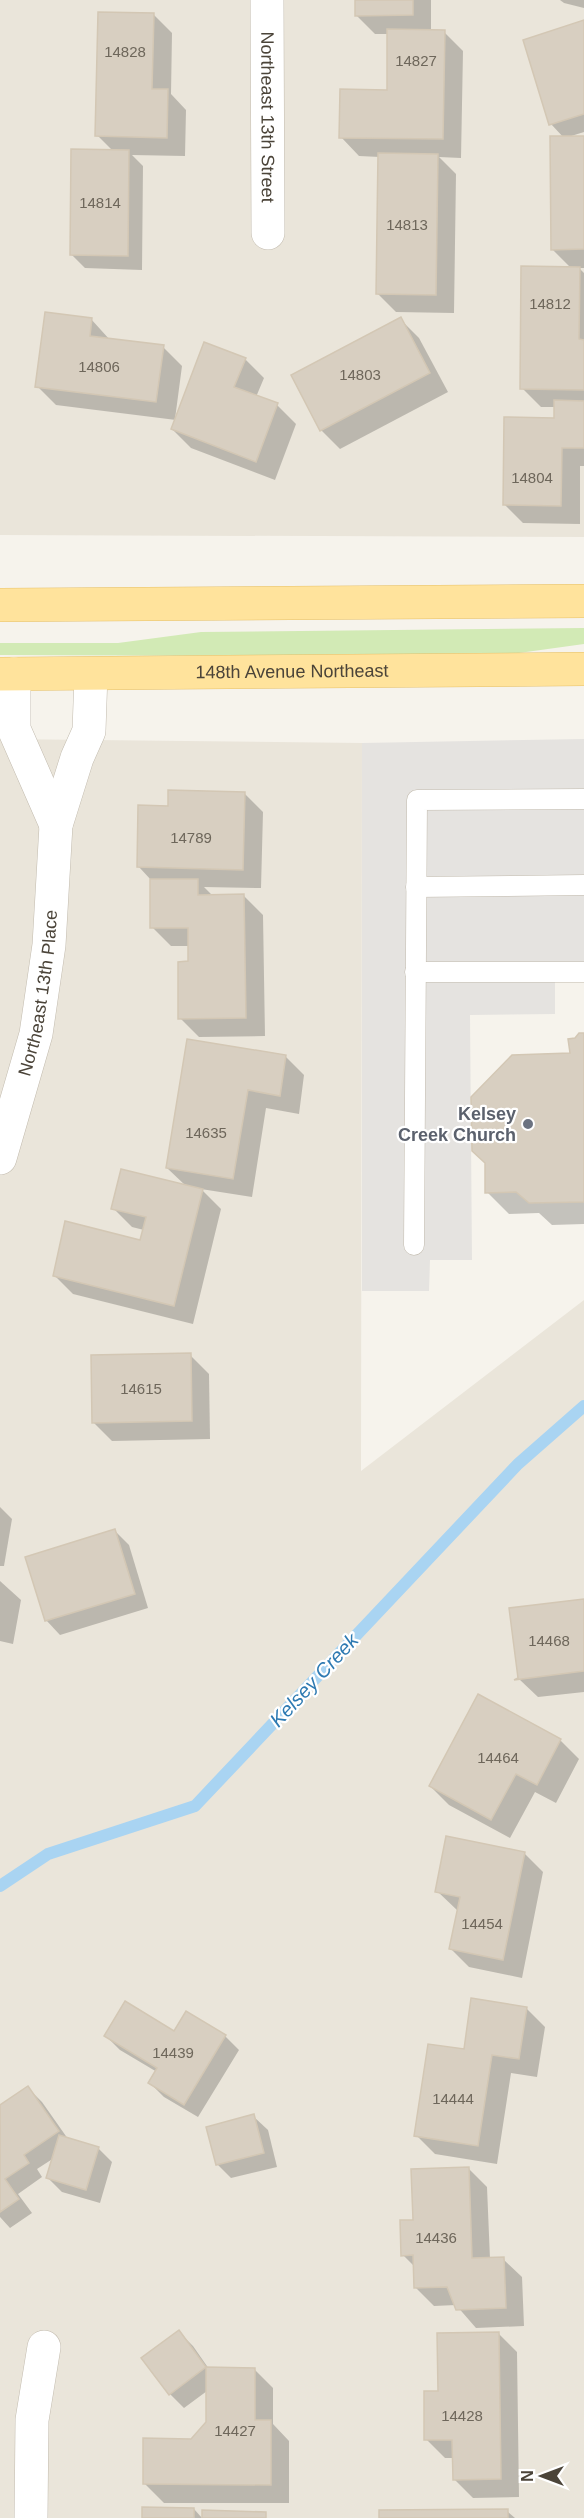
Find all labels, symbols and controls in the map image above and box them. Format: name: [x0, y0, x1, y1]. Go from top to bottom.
street label: Northeast 13th Street: [257, 31, 278, 203]
house number: 14828: [104, 43, 146, 60]
house number: 14827: [395, 52, 437, 69]
house number: 14814: [79, 194, 121, 211]
house number: 14813: [386, 216, 428, 233]
house number: 14812: [529, 295, 571, 312]
house number: 14806: [78, 358, 120, 375]
house number: 14803: [339, 366, 381, 383]
house number: 14804: [511, 469, 553, 486]
street label: 148th Avenue Northeast: [195, 661, 389, 682]
house number: 14789: [170, 829, 212, 846]
street label: Northeast 13th Place: [14, 909, 61, 1078]
place label: Kelsey Creek Church: [398, 1104, 516, 1145]
marker: Kelsey Creek Church: [521, 1117, 535, 1131]
house number: 14635: [185, 1124, 227, 1141]
house number: 14615: [120, 1380, 162, 1397]
water label: Kelsey Creek: [265, 1628, 363, 1731]
house number: 14468: [528, 1632, 570, 1649]
house number: 14464: [477, 1749, 519, 1766]
house number: 14454: [461, 1915, 503, 1932]
house number: 14439: [152, 2044, 194, 2061]
house number: 14444: [432, 2090, 474, 2107]
house number: 14436: [415, 2229, 457, 2246]
house number: 14428: [441, 2407, 483, 2424]
house number: 14427: [214, 2422, 256, 2439]
north arrow: [512, 2446, 572, 2506]
text: N: [519, 2470, 536, 2482]

